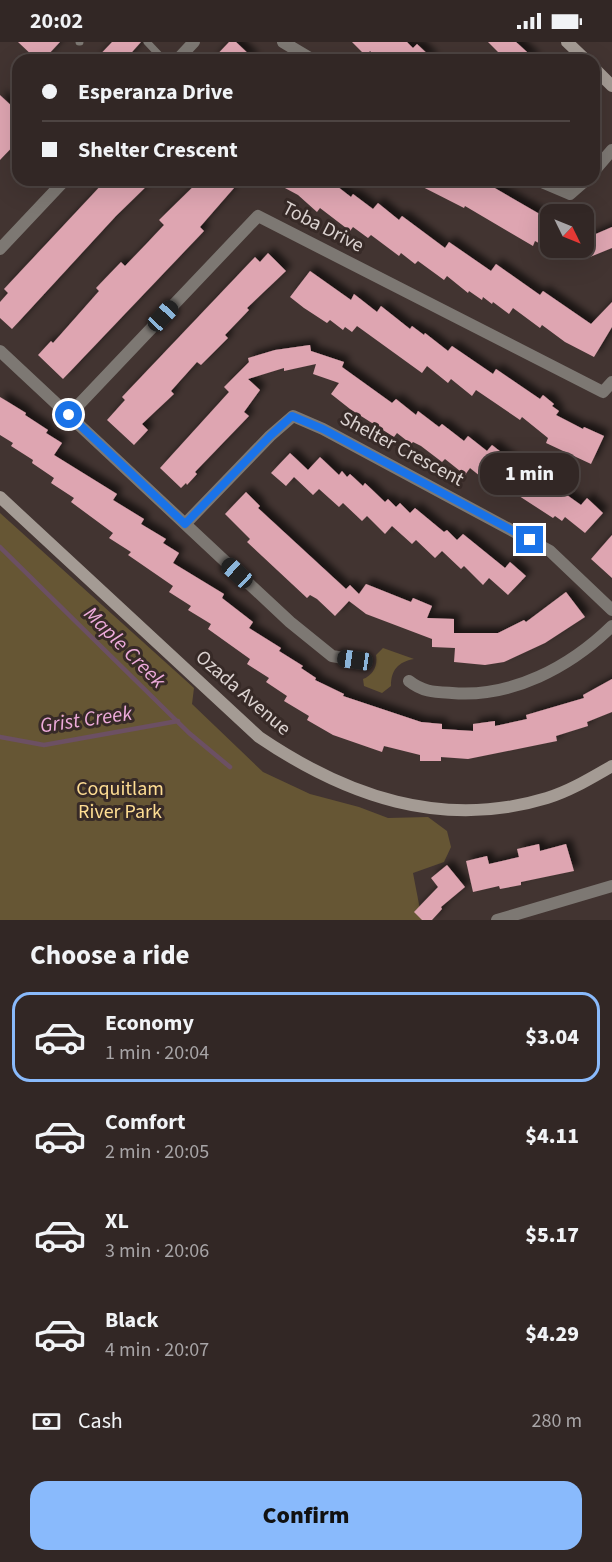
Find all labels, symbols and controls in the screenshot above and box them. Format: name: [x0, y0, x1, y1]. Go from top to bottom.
text: 20:02: [30, 5, 83, 37]
text: Esperanza Drive: [78, 76, 233, 108]
text: Shelter Crescent: [78, 134, 238, 166]
street label: Toba Drive: [277, 194, 369, 260]
north arrow: [540, 204, 594, 258]
map controls: [540, 204, 594, 258]
car: [144, 297, 182, 335]
route start: [55, 401, 82, 428]
street label: Shelter Crescent: [335, 405, 469, 494]
callout: 1 min: [480, 453, 580, 495]
text: 1 min: [505, 460, 554, 488]
route end: [516, 526, 543, 553]
car: [218, 554, 256, 592]
water label: Maple Creek: [77, 599, 174, 696]
street label: Ozada Avenue: [189, 644, 297, 742]
car: [336, 649, 374, 671]
water label: Grist Creek: [38, 698, 135, 740]
park label: Coquitlam River Park: [76, 775, 164, 826]
text: Choose a ride: [30, 936, 190, 975]
text: Economy: [105, 1007, 194, 1039]
icon: car: [33, 1010, 87, 1064]
text: $3.04: [525, 1021, 579, 1053]
text: 1 min · 20:04: [105, 1039, 209, 1067]
text: Comfort: [105, 1106, 186, 1138]
icon: car: [33, 1109, 87, 1163]
text: $4.11: [525, 1120, 579, 1152]
text: 2 min · 20:05: [105, 1138, 209, 1166]
text: XL: [105, 1205, 129, 1237]
icon: car: [33, 1208, 87, 1262]
text: $5.17: [525, 1219, 579, 1251]
text: 3 min · 20:06: [105, 1237, 209, 1265]
text: Black: [105, 1304, 159, 1336]
icon: car: [33, 1307, 87, 1361]
text: $4.29: [525, 1318, 579, 1350]
text: 4 min · 20:07: [105, 1336, 209, 1364]
icon: cash: [30, 1405, 63, 1438]
text: Cash: [78, 1405, 123, 1437]
text: 280 m: [532, 1407, 582, 1435]
button: Confirm: [30, 1481, 582, 1550]

